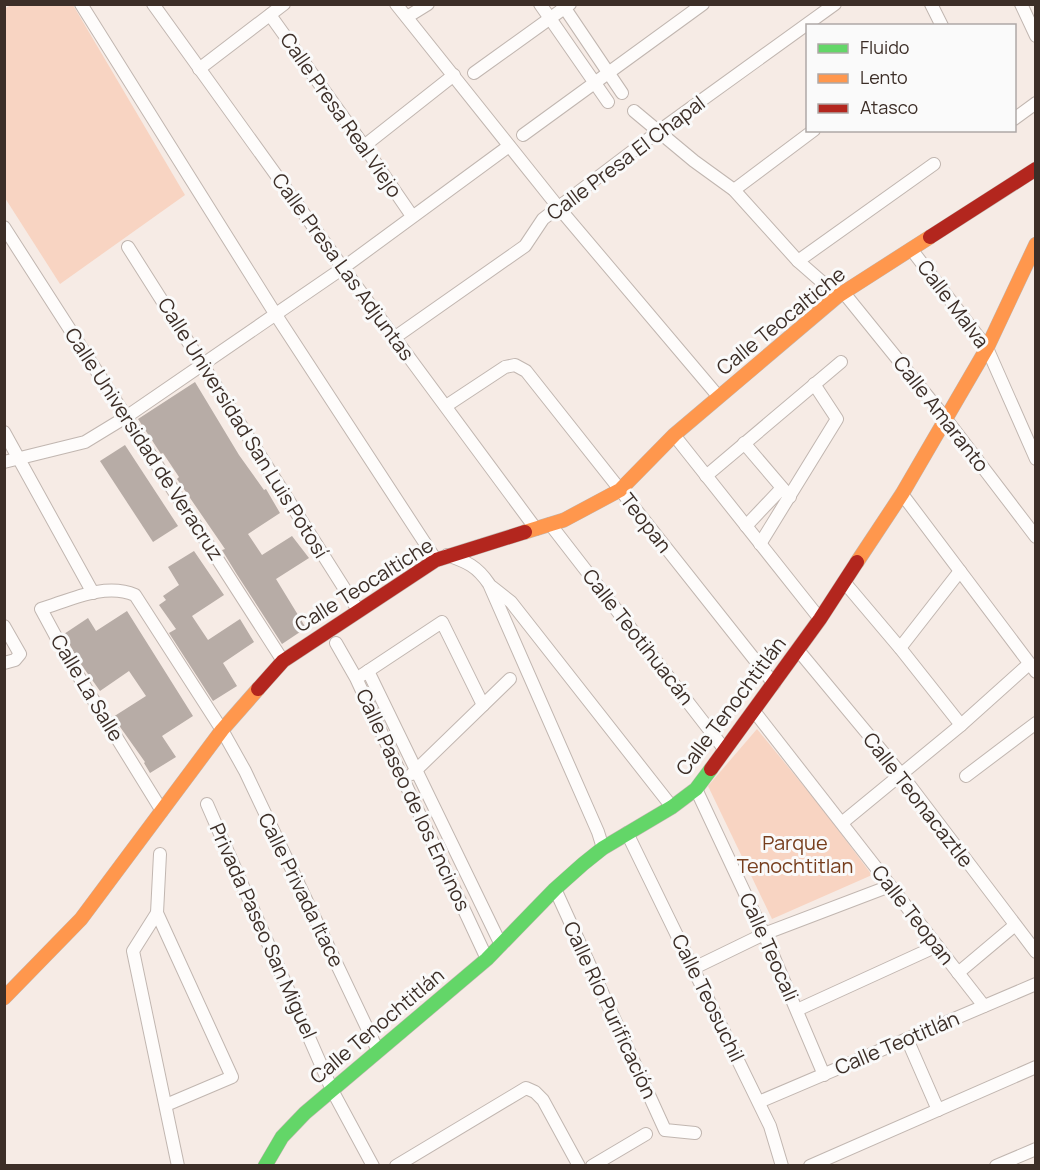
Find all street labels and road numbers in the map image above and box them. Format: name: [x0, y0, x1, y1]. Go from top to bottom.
street label: Calle Presa Real Viejo: [274, 27, 409, 203]
street label: Calle Presa El Chapal: [541, 89, 710, 226]
street label: Calle Presa Las Adjuntas: [266, 168, 421, 366]
street label: Calle Malva: [911, 254, 995, 353]
street label: Calle Teocaltiche: [711, 260, 851, 381]
street label: Calle Universidad San Luis Potosí: [152, 292, 335, 563]
street label: Calle Universidad de Veracruz: [59, 322, 230, 565]
street label: Calle Amaranto: [888, 350, 995, 477]
street label: Teopan: [615, 487, 678, 558]
street label: Calle Teocaltiche: [289, 531, 438, 638]
street label: Calle Teotihuacán: [577, 563, 700, 710]
street label: Calle La Salle: [45, 629, 130, 746]
street label: Calle Tenochtitlán: [670, 631, 792, 781]
street label: Calle Paseo de los Encinos: [350, 684, 477, 915]
street label: Calle Teonacaztle: [857, 727, 980, 873]
street label: Calle Privada Itace: [252, 808, 350, 971]
street label: Privada Paseo San Miguel: [204, 819, 323, 1043]
street label: Calle Teopan: [866, 859, 961, 970]
street label: Calle Teocali: [734, 888, 805, 1005]
street label: Calle Río Purificación: [557, 917, 663, 1103]
street label: Calle Teosuchil: [666, 929, 751, 1066]
street label: Calle Tenochtitlán: [304, 962, 449, 1090]
street label: Calle Teotitlán: [830, 1004, 963, 1081]

